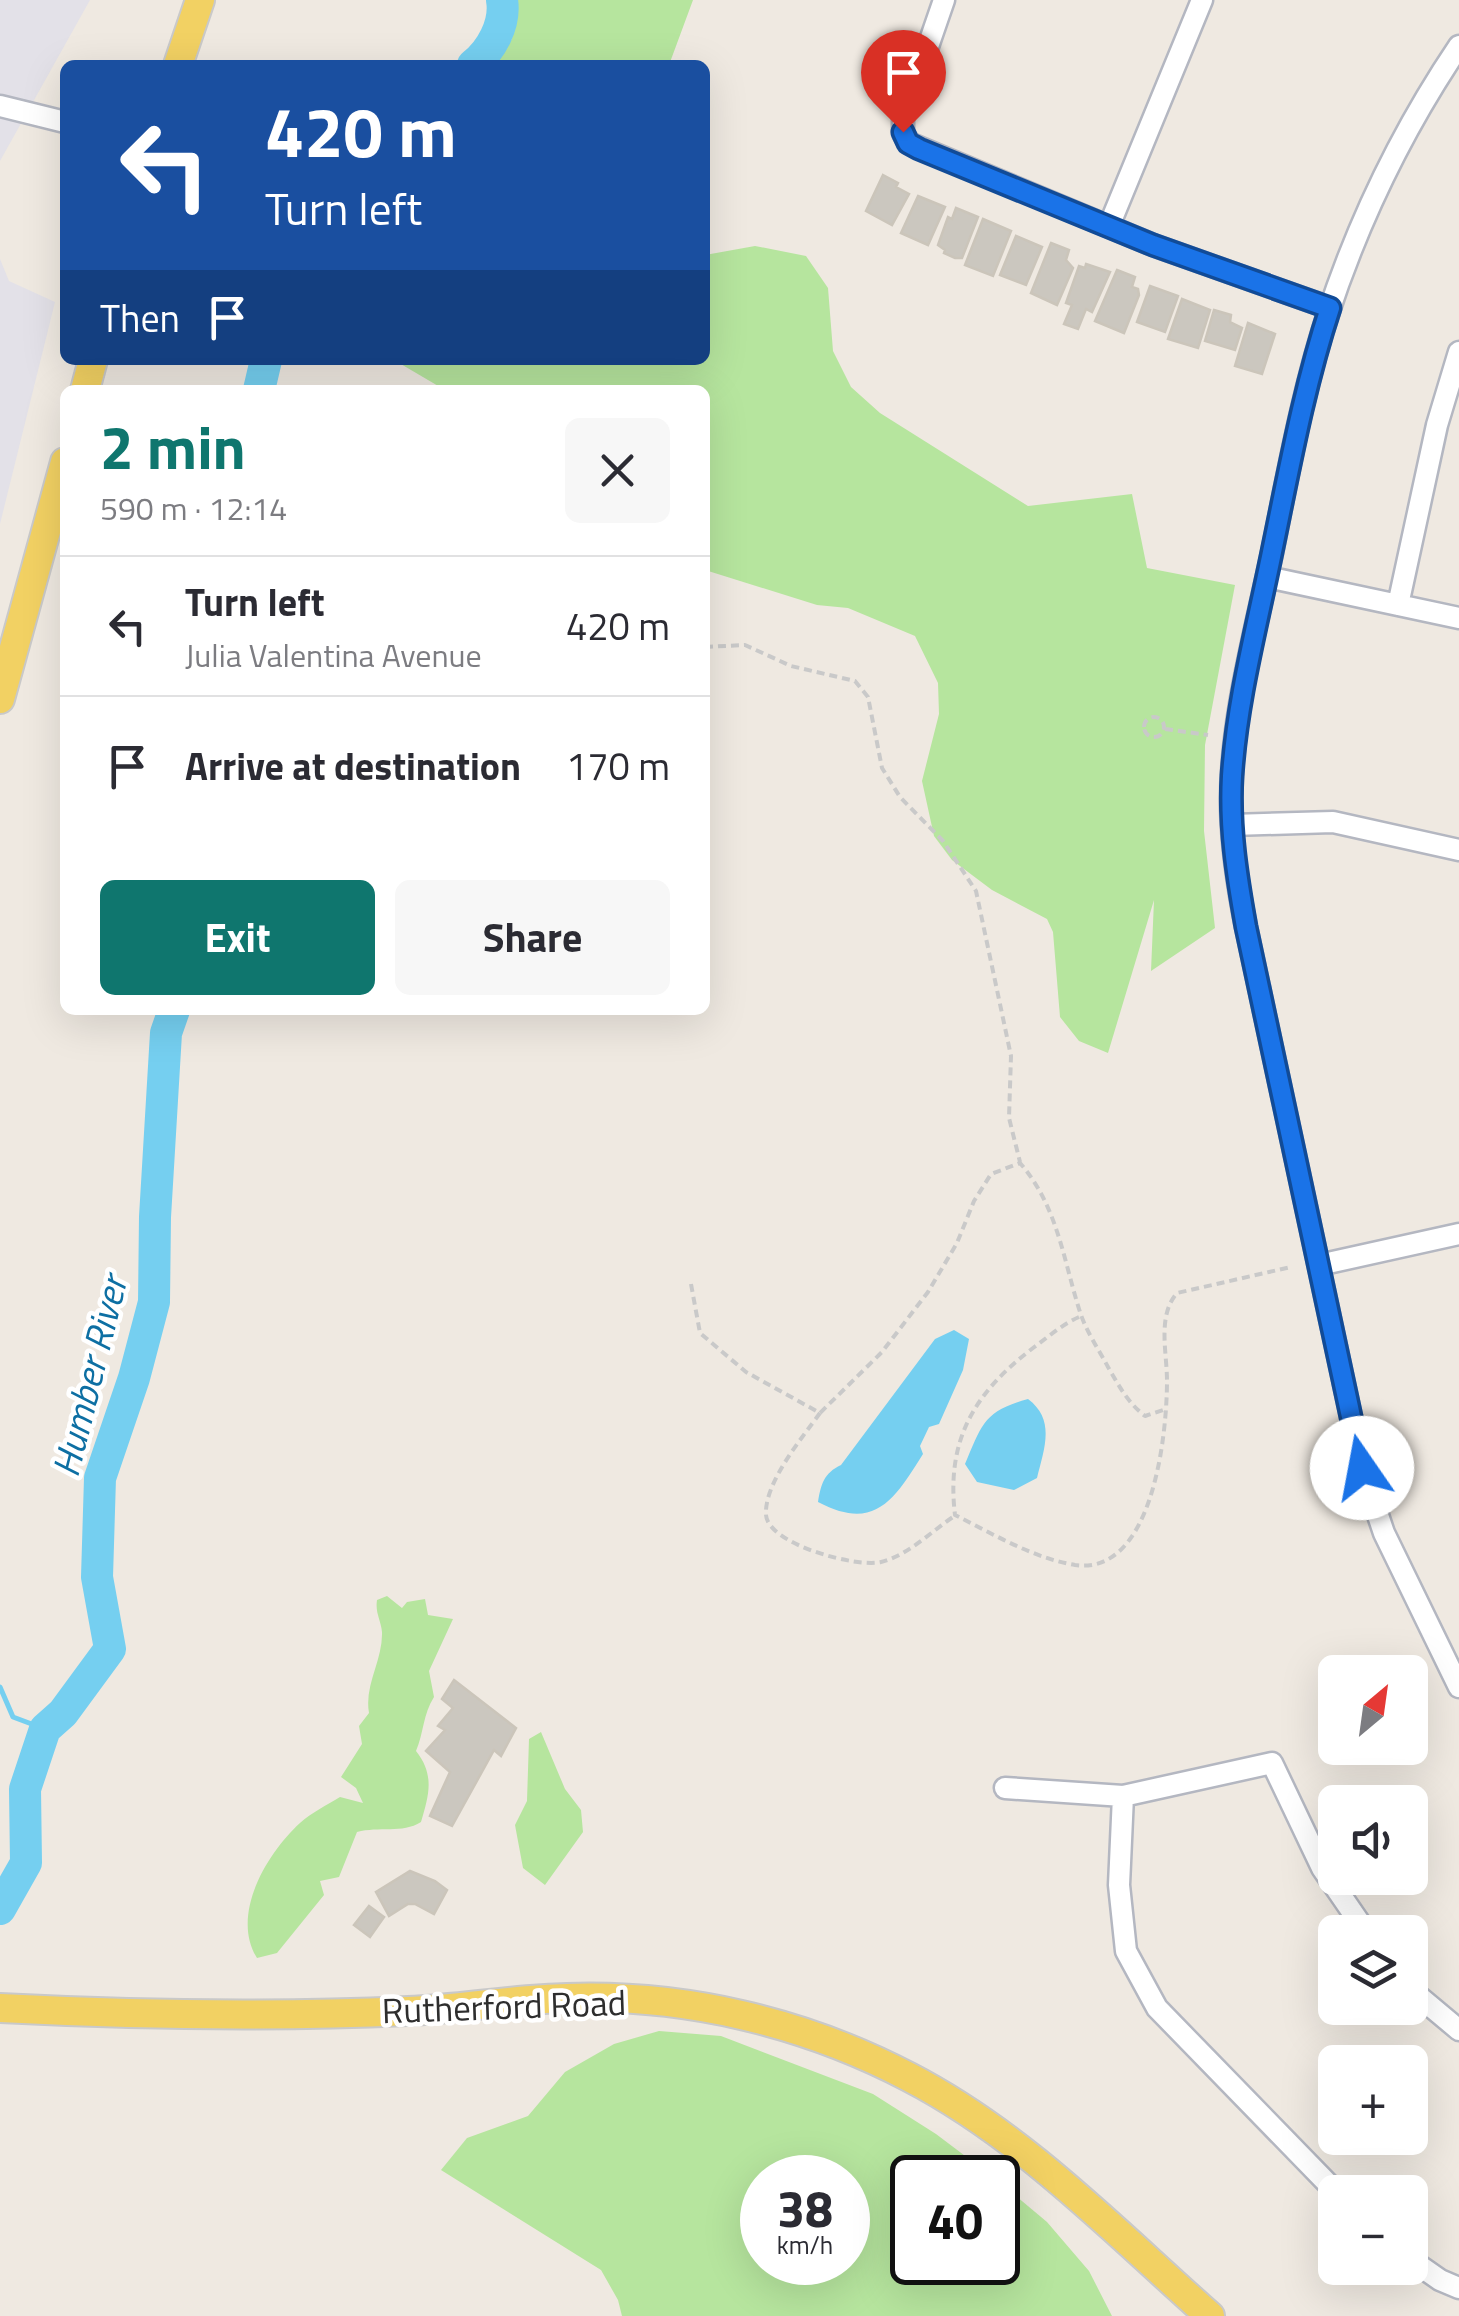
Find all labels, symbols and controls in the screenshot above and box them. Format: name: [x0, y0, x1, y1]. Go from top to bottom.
pin: [861, 30, 946, 133]
icon: arrive: [876, 45, 931, 100]
text: 420 m: [265, 78, 457, 184]
icon: left: [100, 100, 230, 230]
text: Turn left: [265, 174, 422, 242]
text: Then: [100, 289, 180, 347]
icon: arrive: [200, 290, 255, 345]
text: 2 min: [100, 401, 246, 492]
button: close: [565, 418, 670, 523]
text: 590 m · 12:14: [100, 484, 287, 532]
text: Turn left: [185, 573, 325, 631]
text: 420 m: [566, 597, 670, 655]
icon: left: [100, 599, 155, 654]
text: Julia Valentina Avenue: [185, 631, 482, 679]
text: Arrive at destination: [185, 737, 521, 795]
text: 170 m: [566, 737, 670, 795]
icon: arrive: [100, 739, 155, 794]
button: Exit: [100, 880, 375, 995]
button: Share: [395, 880, 670, 995]
water label: Humber River: [36, 1266, 143, 1482]
position arrow: [1310, 1416, 1414, 1520]
north arrow: [1318, 1655, 1428, 1765]
map controls: [1318, 1655, 1428, 2285]
button: sound: [1318, 1785, 1428, 1895]
button: layers: [1318, 1915, 1428, 2025]
street label: Rutherford Road: [381, 1975, 627, 2037]
button: +: [1318, 2045, 1428, 2155]
speed limit sign: 40: [890, 2155, 1020, 2285]
text: 38: [777, 2170, 833, 2246]
button: −: [1318, 2175, 1428, 2285]
text: km/h: [777, 2226, 833, 2264]

